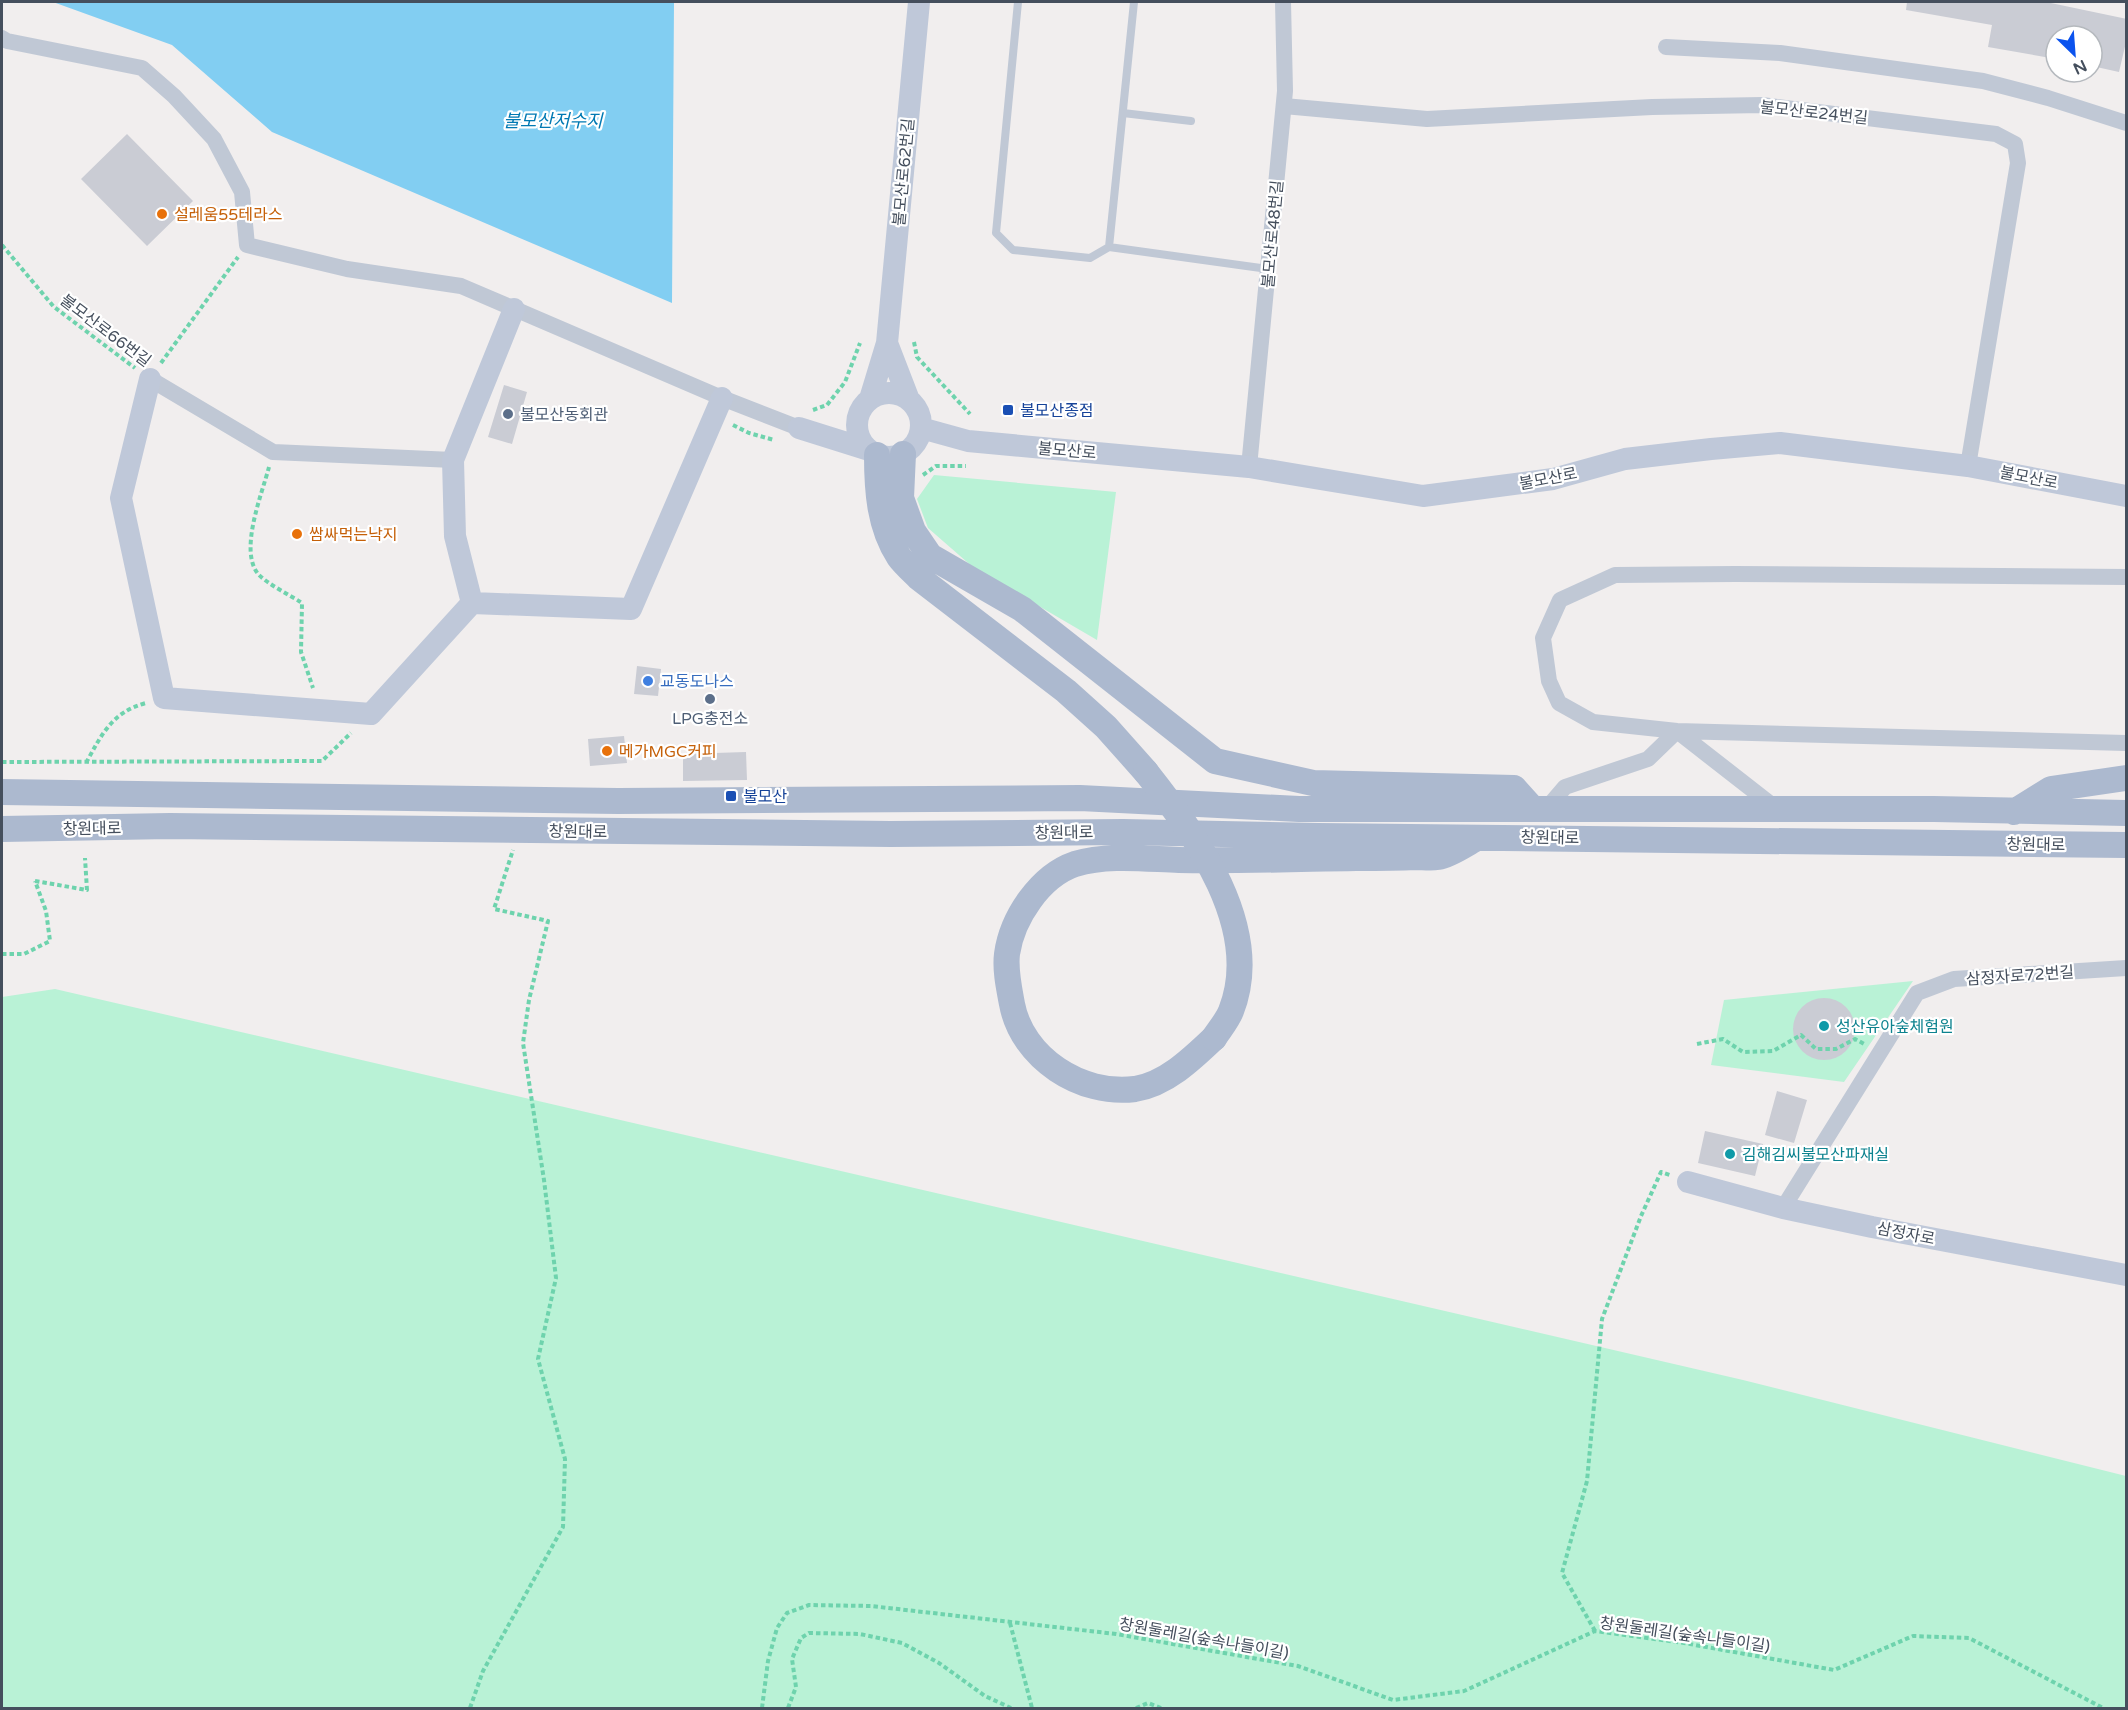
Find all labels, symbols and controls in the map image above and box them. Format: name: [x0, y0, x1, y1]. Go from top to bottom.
north arrow: [2044, 24, 2104, 84]
text: N: [2070, 55, 2090, 78]
street label: 불모산로24번길: [1759, 97, 1869, 129]
water label: 불모산저수지: [503, 110, 604, 132]
street label: 불모산로62번길: [889, 117, 919, 227]
street label: 불모산로48번길: [1258, 179, 1288, 289]
place label: 설레움55테라스: [174, 205, 282, 225]
marker: 설레움55테라스: [155, 207, 169, 221]
street label: 불모산로66번길: [56, 290, 155, 371]
place label: 불모산종점: [1020, 401, 1094, 421]
marker: 불모산종점: [1001, 403, 1015, 417]
place label: 불모산동회관: [520, 405, 609, 425]
marker: 불모산동회관: [501, 407, 515, 421]
street label: 불모산로: [1037, 438, 1097, 464]
street label: 불모산로: [1517, 463, 1579, 494]
street label: 불모산로: [1998, 463, 2060, 493]
place label: 쌈싸먹는낙지: [309, 525, 397, 545]
marker: 쌈싸먹는낙지: [290, 527, 304, 541]
place label: 교동도나스: [660, 672, 734, 692]
marker: 교동도나스: [641, 674, 655, 688]
marker: LPG충전소: [703, 692, 717, 706]
place label: LPG충전소: [672, 709, 748, 729]
place label: 메가MGC커피: [619, 742, 717, 762]
marker: 메가MGC커피: [600, 744, 614, 758]
place label: 불모산: [743, 787, 787, 807]
marker: 불모산: [724, 789, 738, 803]
street label: 창원대로: [62, 818, 122, 840]
street label: 창원대로: [548, 821, 608, 843]
street label: 창원대로: [1034, 822, 1094, 844]
street label: 창원대로: [1520, 827, 1580, 849]
street label: 창원대로: [2006, 834, 2066, 856]
street label: 삼정자로72번길: [1965, 962, 2075, 990]
place label: 성산유아숲체험원: [1836, 1017, 1954, 1037]
marker: 성산유아숲체험원: [1817, 1019, 1831, 1033]
place label: 김해김씨불모산파재실: [1742, 1145, 1889, 1165]
marker: 김해김씨불모산파재실: [1723, 1147, 1737, 1161]
street label: 삼정자로: [1875, 1219, 1937, 1249]
street label: 창원둘레길(숲속나들이길): [1598, 1613, 1771, 1657]
street label: 창원둘레길(숲속나들이길): [1117, 1614, 1290, 1664]

